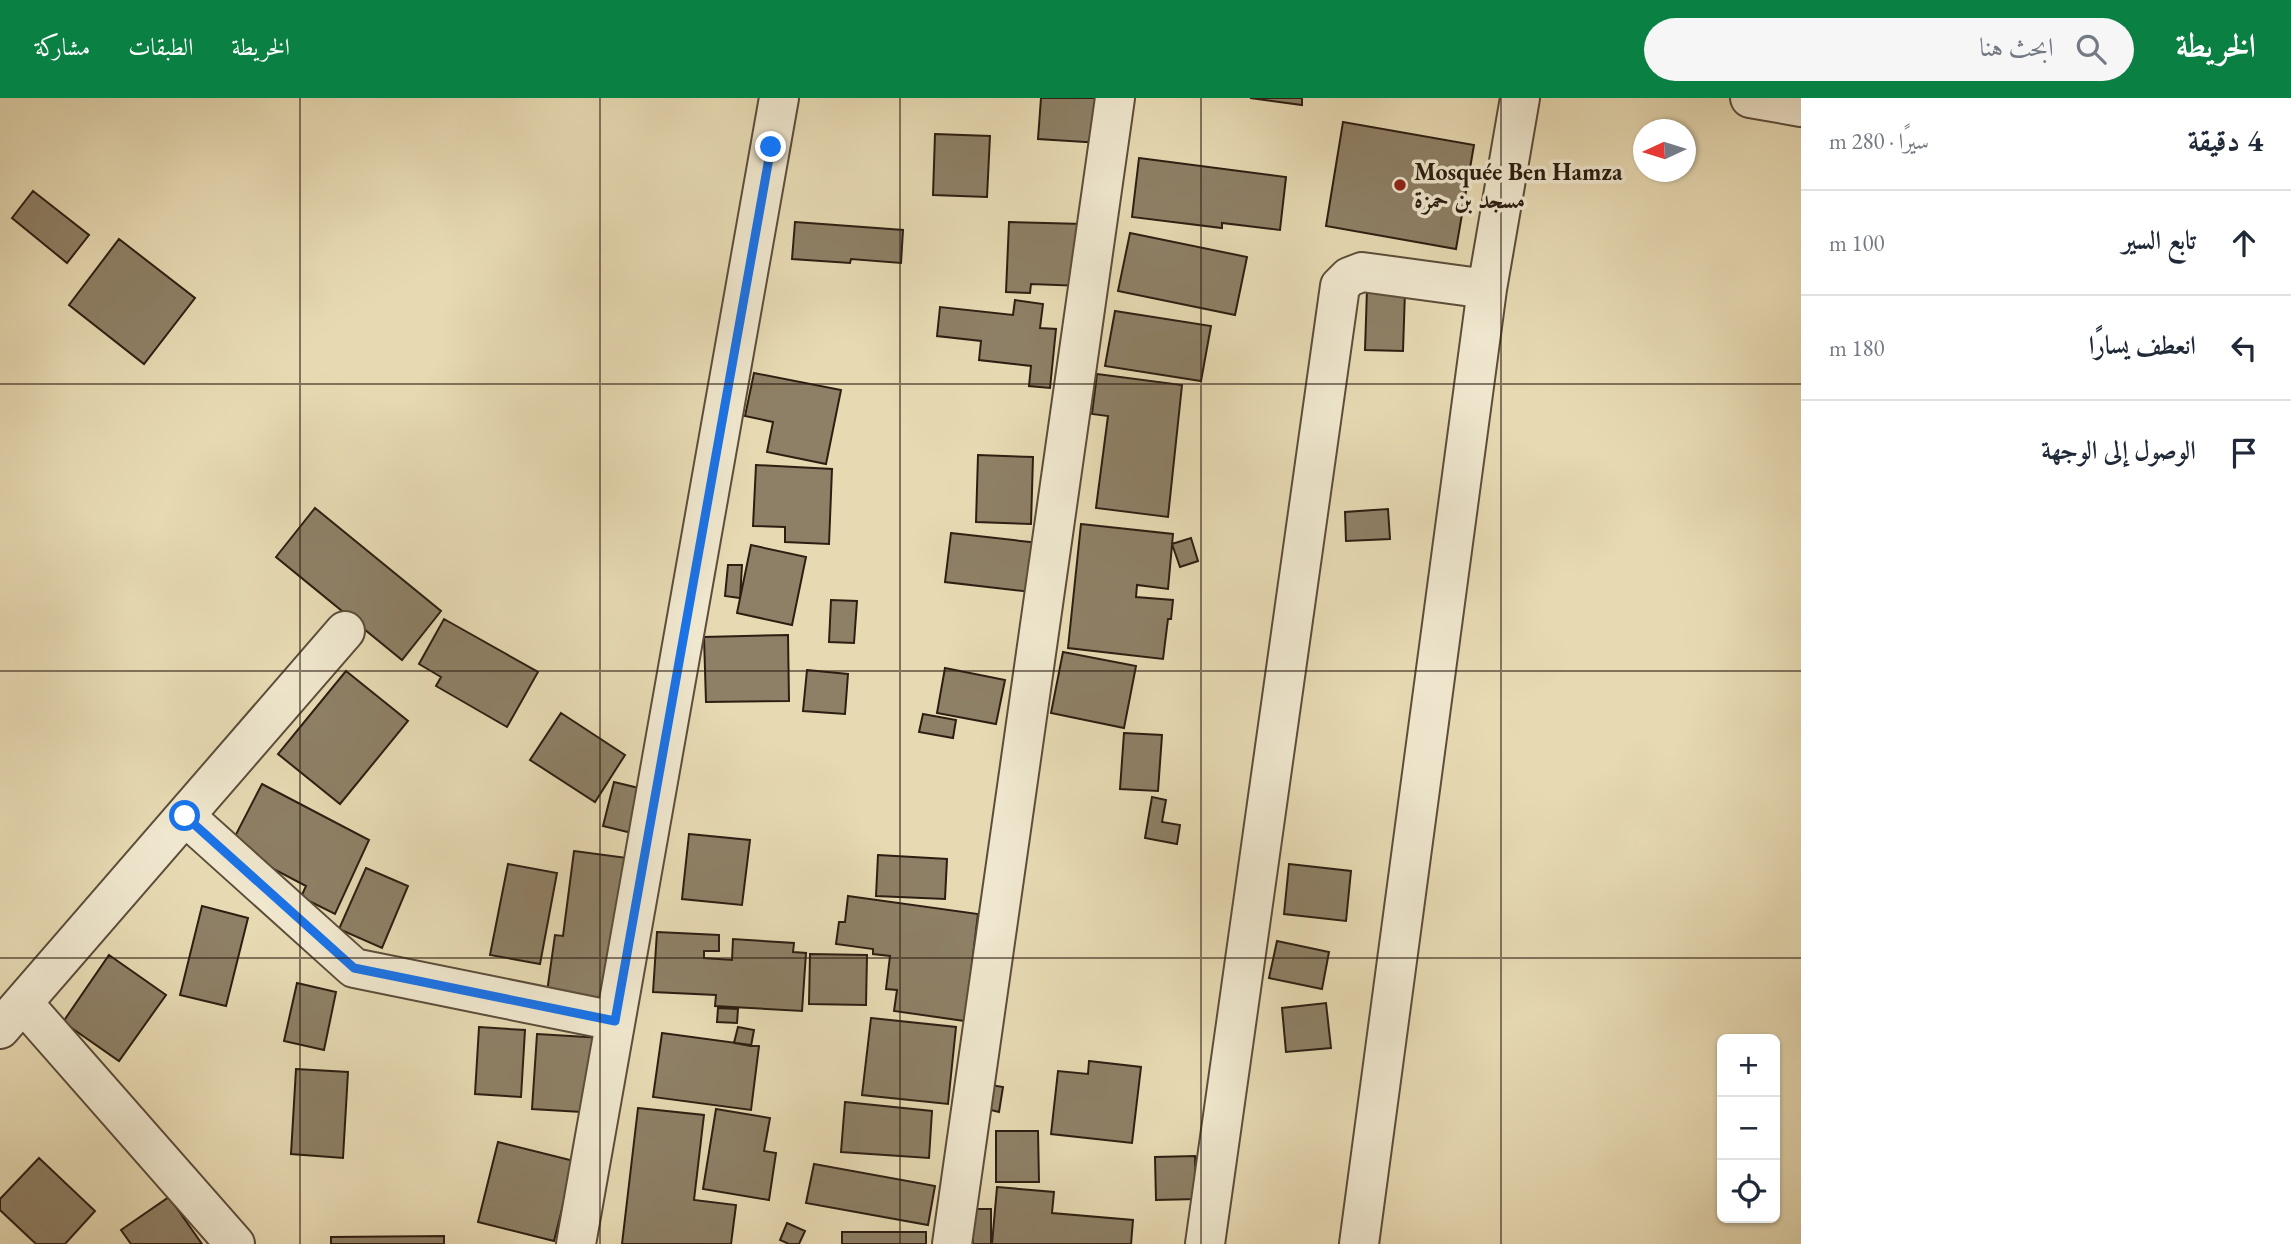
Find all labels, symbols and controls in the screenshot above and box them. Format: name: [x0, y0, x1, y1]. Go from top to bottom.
search box: [1644, 18, 2134, 81]
text: الخريطة: [2176, 24, 2256, 67]
text: ابحث هنا: [1979, 30, 2054, 64]
icon: search: [2072, 30, 2110, 68]
text: مشاركة: [35, 31, 90, 62]
text: الطبقات: [128, 31, 194, 62]
text: الخريطة: [232, 31, 290, 62]
north arrow: [1633, 119, 1696, 182]
text: 4 دقيقة: [2188, 121, 2263, 160]
text: سيرًا · 280 m: [1829, 126, 1929, 156]
route end: [755, 131, 786, 162]
place label: Mosquée Ben Hamza مسجد بن حمزة: [1414, 156, 1623, 215]
marker: Mosquée Ben Hamza مسجد بن حمزة: [1392, 177, 1408, 193]
text: تابع السير: [2122, 223, 2196, 257]
icon: ahead: [2225, 224, 2263, 262]
text: 100 m: [1829, 228, 1885, 258]
text: انعطف يسارًا: [2089, 328, 2196, 362]
icon: left: [2225, 329, 2263, 367]
text: 180 m: [1829, 333, 1885, 363]
text: الوصول إلى الوجهة: [2041, 433, 2196, 467]
icon: arrive: [2225, 434, 2263, 472]
route start: [169, 800, 200, 831]
map controls: [1717, 1034, 1780, 1223]
button: +: [1717, 1034, 1780, 1097]
button: −: [1717, 1097, 1780, 1160]
button: locate: [1717, 1160, 1780, 1223]

